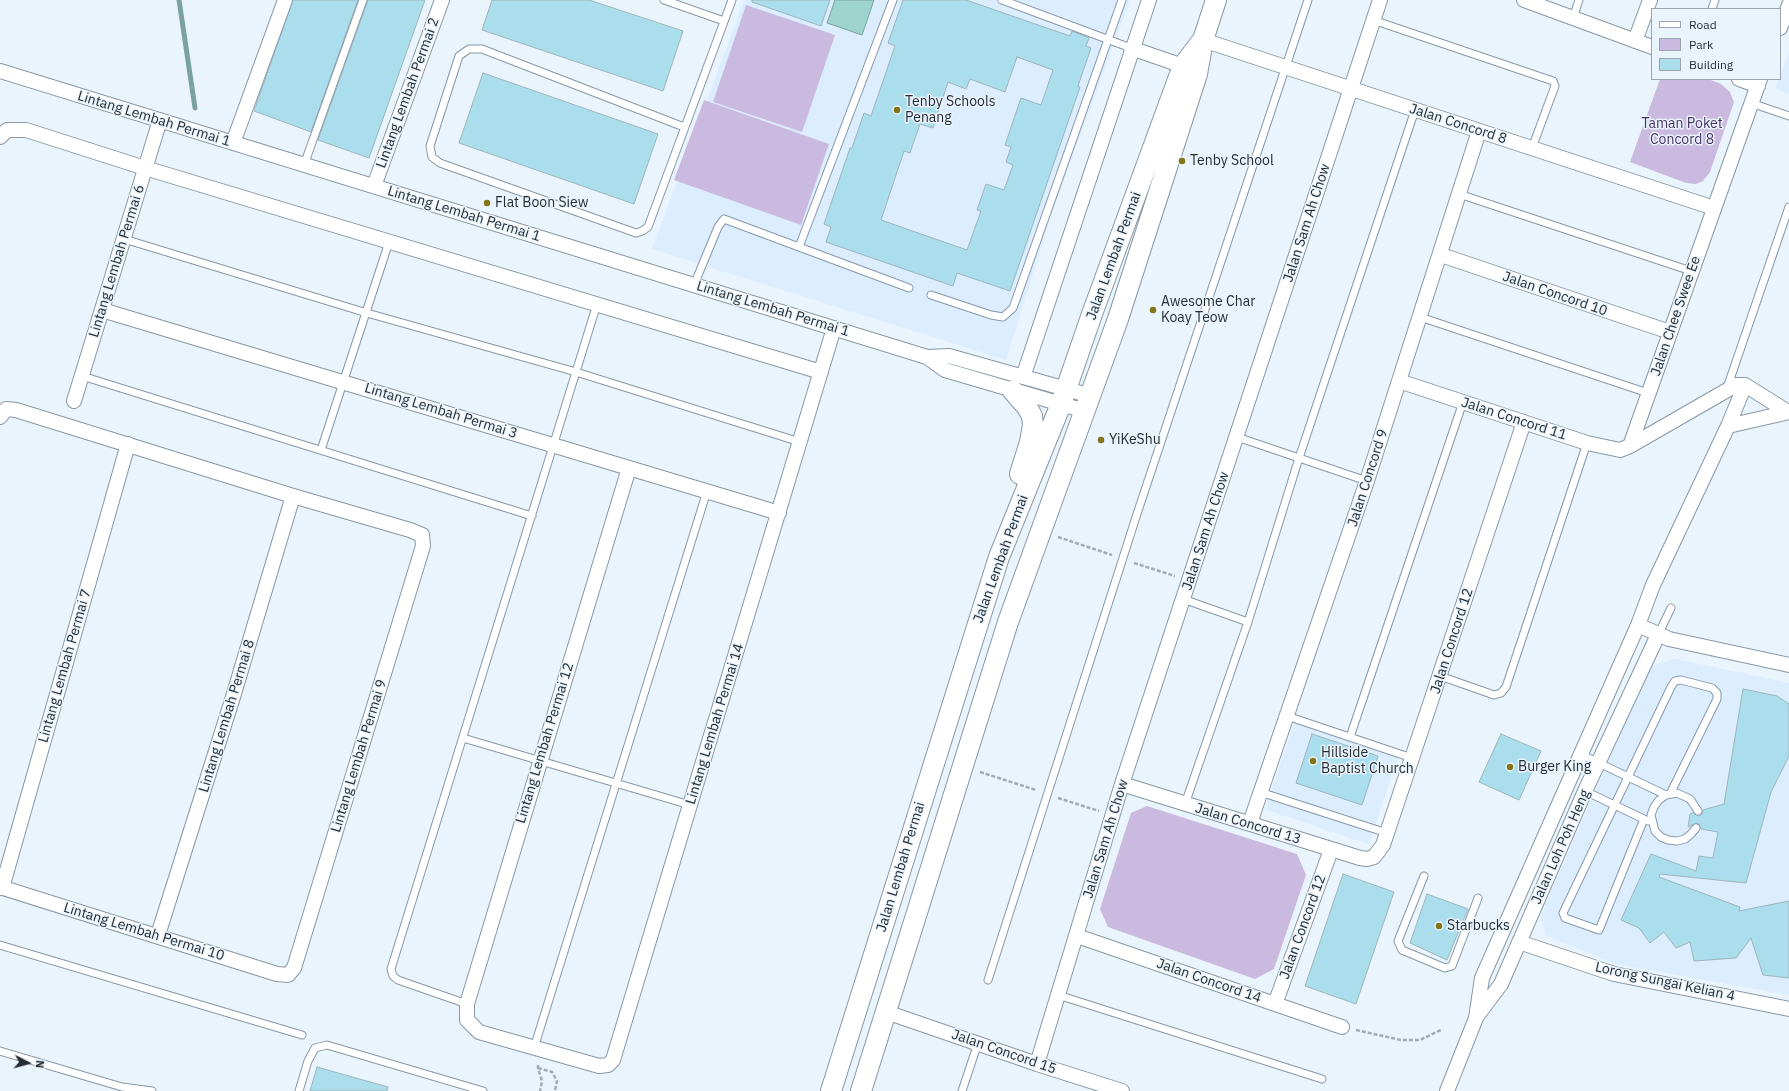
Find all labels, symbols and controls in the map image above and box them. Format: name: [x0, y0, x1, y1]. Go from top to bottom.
legend: [1651, 8, 1781, 80]
street label: Lintang Lembah Permai 2: [373, 15, 443, 171]
text: Road: [1689, 17, 1717, 32]
text: Park: [1689, 37, 1713, 52]
text: Building: [1689, 57, 1733, 72]
street label: Lintang Lembah Permai 1: [75, 88, 233, 150]
place label: Tenby Schools Penang: [905, 94, 996, 126]
street label: Jalan Concord 8: [1407, 100, 1509, 148]
marker: Tenby Schools Penang: [892, 105, 902, 115]
park label: Taman Poket Concord 8: [1641, 116, 1723, 148]
place label: Tenby School: [1190, 153, 1274, 169]
marker: Tenby School: [1177, 156, 1187, 166]
street label: Jalan Sam Ah Chow: [1280, 162, 1334, 284]
street label: Lintang Lembah Permai 6: [86, 182, 148, 340]
street label: Lintang Lembah Permai 1: [385, 183, 543, 245]
street label: Jalan Lembah Permai: [1083, 190, 1145, 322]
place label: Flat Boon Siew: [495, 195, 588, 211]
marker: Flat Boon Siew: [482, 198, 492, 208]
street label: Jalan Chee Swee Ee: [1648, 254, 1704, 378]
street label: Jalan Concord 10: [1500, 268, 1610, 320]
street label: Lintang Lembah Permai 1: [694, 278, 852, 340]
place label: Awesome Char Koay Teow: [1161, 294, 1255, 326]
marker: Awesome Char Koay Teow: [1148, 305, 1158, 315]
street label: Lintang Lembah Permai 3: [362, 380, 520, 442]
street label: Jalan Concord 11: [1459, 394, 1569, 444]
street label: Jalan Concord 9: [1344, 427, 1392, 529]
place label: YiKeShu: [1109, 432, 1161, 448]
marker: YiKeShu: [1096, 435, 1106, 445]
street label: Jalan Sam Ah Chow: [1179, 470, 1233, 592]
street label: Jalan Lembah Permai: [970, 493, 1032, 625]
street label: Jalan Concord 12: [1427, 586, 1477, 696]
street label: Lintang Lembah Permai 7: [35, 587, 95, 745]
street label: Lintang Lembah Permai 8: [196, 637, 258, 795]
street label: Lintang Lembah Permai 14: [682, 641, 748, 807]
street label: Lintang Lembah Permai 12: [512, 660, 578, 826]
street label: Lintang Lembah Permai 9: [328, 677, 390, 835]
place label: Hillside Baptist Church: [1321, 745, 1414, 778]
marker: Hillside Baptist Church: [1308, 756, 1318, 766]
place label: Burger King: [1518, 759, 1591, 775]
marker: Burger King: [1505, 762, 1515, 772]
street label: Jalan Sam Ah Chow: [1080, 777, 1132, 901]
street label: Jalan Loh Poh Heng: [1528, 787, 1594, 907]
street label: Jalan Lembah Permai: [873, 800, 929, 934]
street label: Jalan Concord 13: [1193, 800, 1303, 848]
street label: Jalan Concord 12: [1276, 873, 1330, 981]
street label: Lintang Lembah Permai 10: [61, 899, 227, 965]
place label: Starbucks: [1447, 918, 1510, 934]
marker: Starbucks: [1434, 921, 1444, 931]
street label: Jalan Concord 14: [1154, 955, 1264, 1007]
street label: Lorong Sungai Kelian 4: [1594, 959, 1736, 1005]
street label: Jalan Concord 15: [949, 1026, 1059, 1078]
north arrow: [8, 1043, 48, 1083]
text: N: [33, 1060, 47, 1069]

